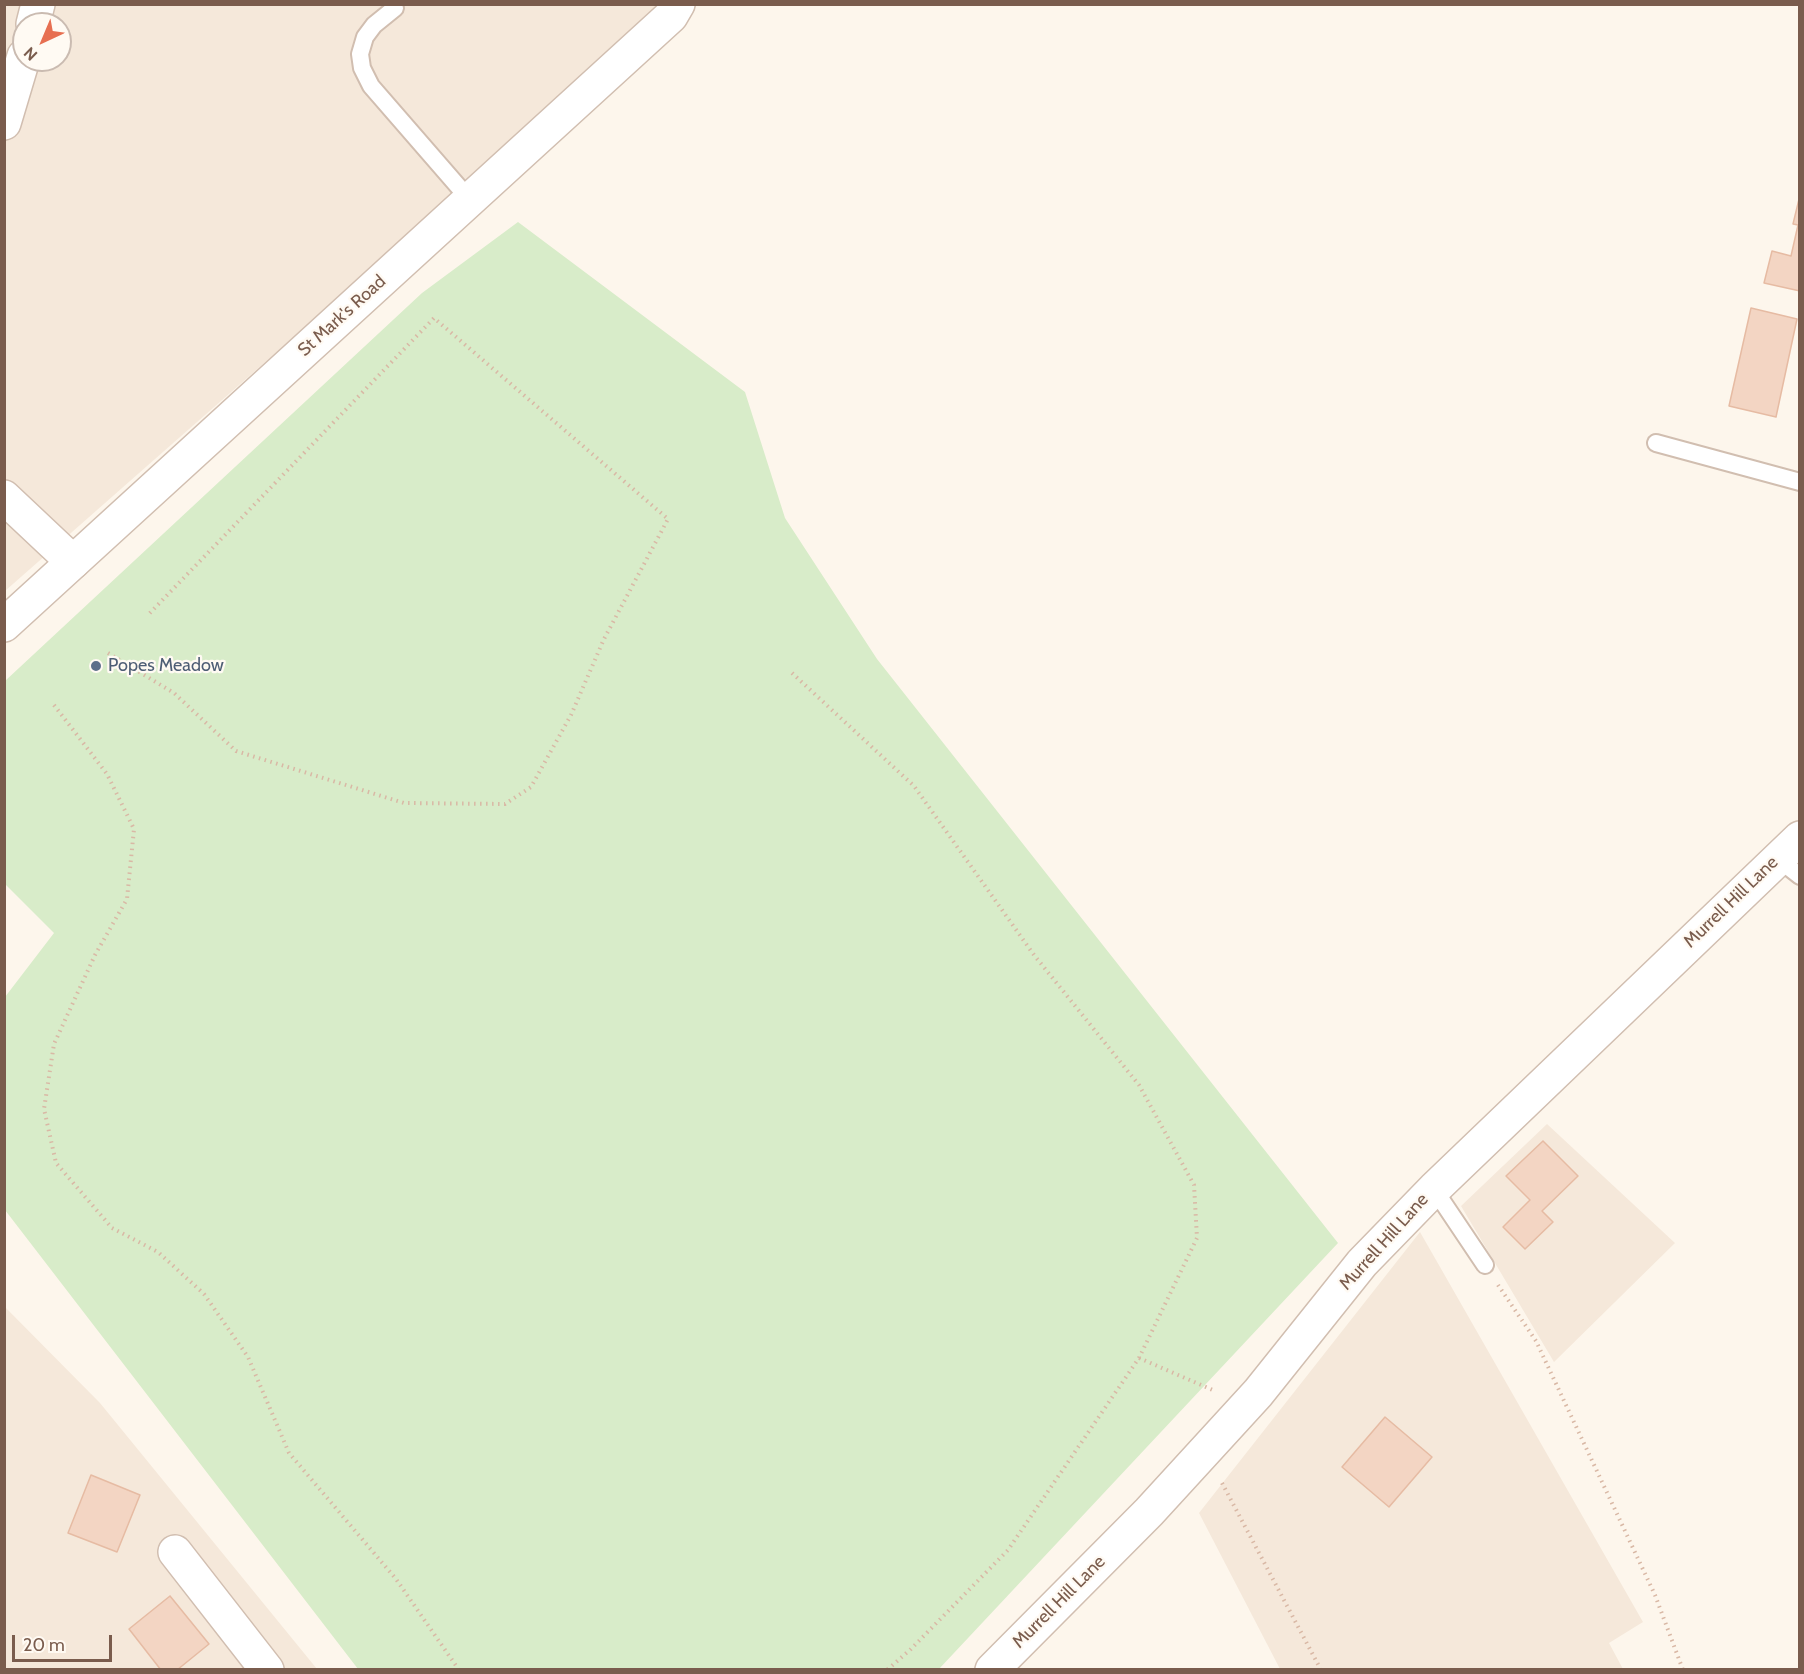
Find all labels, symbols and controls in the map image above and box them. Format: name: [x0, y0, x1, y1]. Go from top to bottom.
north arrow: [12, 12, 72, 72]
text: N: [20, 43, 41, 65]
street label: St Mark's Road: [294, 271, 390, 361]
place label: Popes Meadow: [108, 655, 224, 677]
marker: Popes Meadow: [89, 659, 103, 673]
street label: Murrell Hill Lane: [1679, 852, 1783, 952]
street label: Murrell Hill Lane: [1335, 1189, 1433, 1295]
street label: Murrell Hill Lane: [1008, 1551, 1110, 1653]
scale bar: [15, 1623, 116, 1661]
text: 20 m: [23, 1634, 65, 1656]

